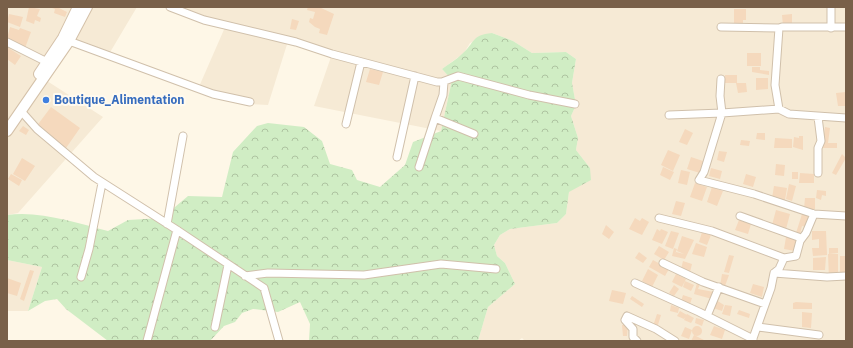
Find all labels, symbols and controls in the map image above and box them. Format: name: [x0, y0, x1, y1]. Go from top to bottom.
place label: Boutique_Alimentation: [54, 92, 185, 107]
marker: Boutique_Alimentation: [41, 95, 51, 105]

